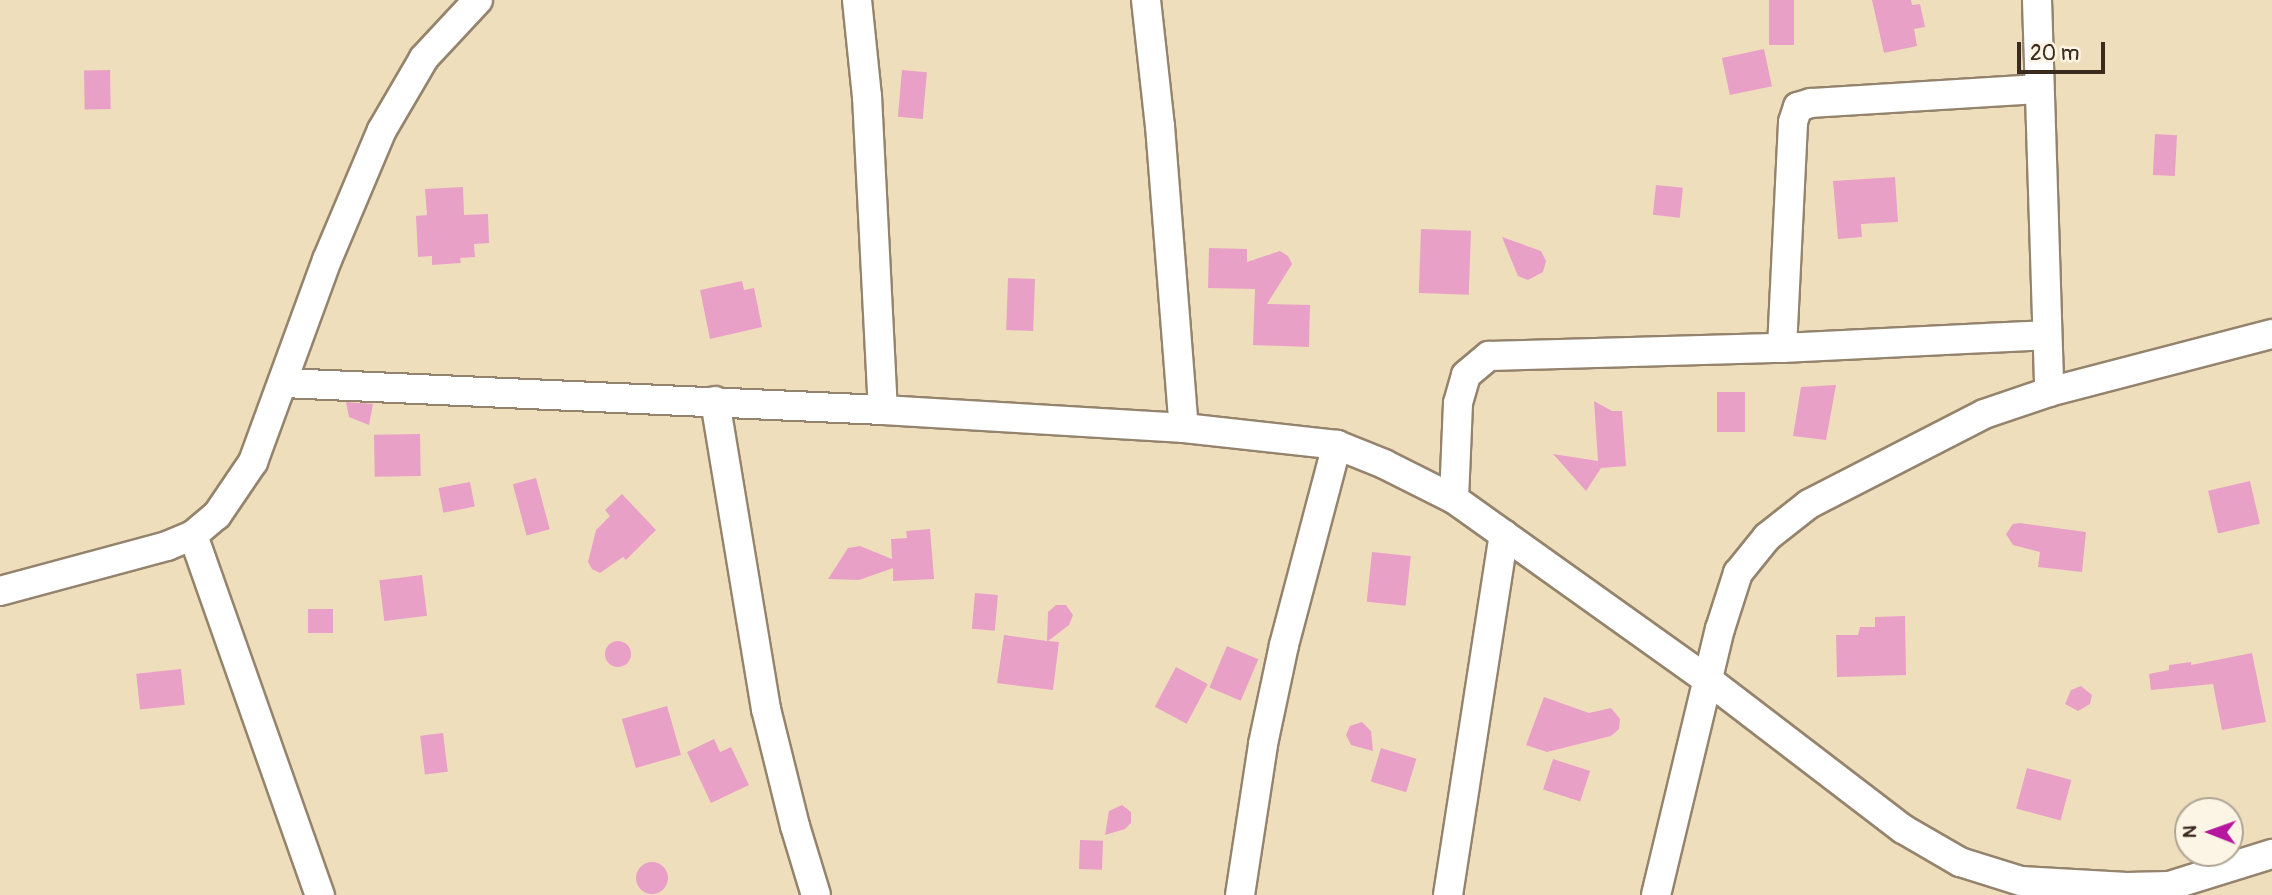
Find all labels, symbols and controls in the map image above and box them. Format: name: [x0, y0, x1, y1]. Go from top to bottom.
scale bar: [2020, 28, 2108, 72]
text: 20 m: [2030, 40, 2079, 67]
north arrow: [2174, 797, 2244, 867]
text: N: [2178, 825, 2202, 838]

